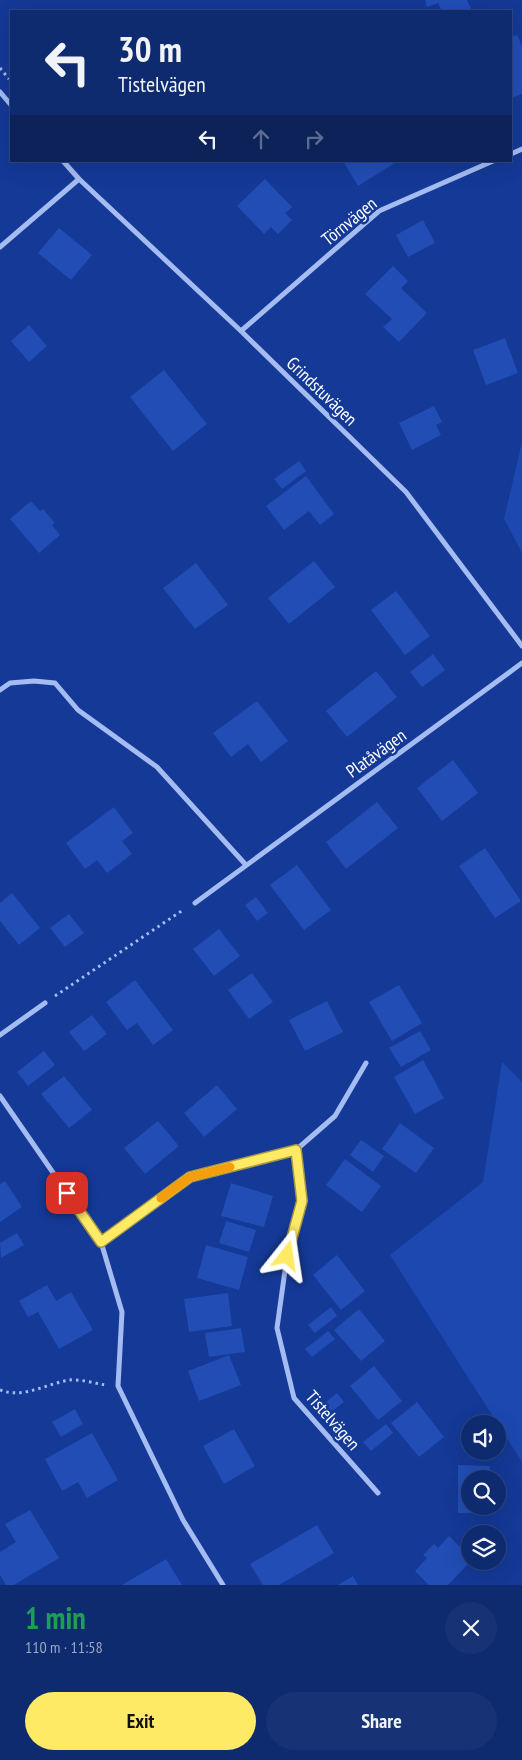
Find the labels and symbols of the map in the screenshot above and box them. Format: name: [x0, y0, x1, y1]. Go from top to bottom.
street label: Törnvägen: [317, 192, 381, 250]
street label: Grindstuvägen: [282, 352, 362, 430]
street label: Platåvägen: [341, 723, 411, 783]
pin: [46, 1172, 88, 1214]
position arrow: [260, 1229, 312, 1281]
street label: Tistelvägen: [301, 1385, 365, 1455]

